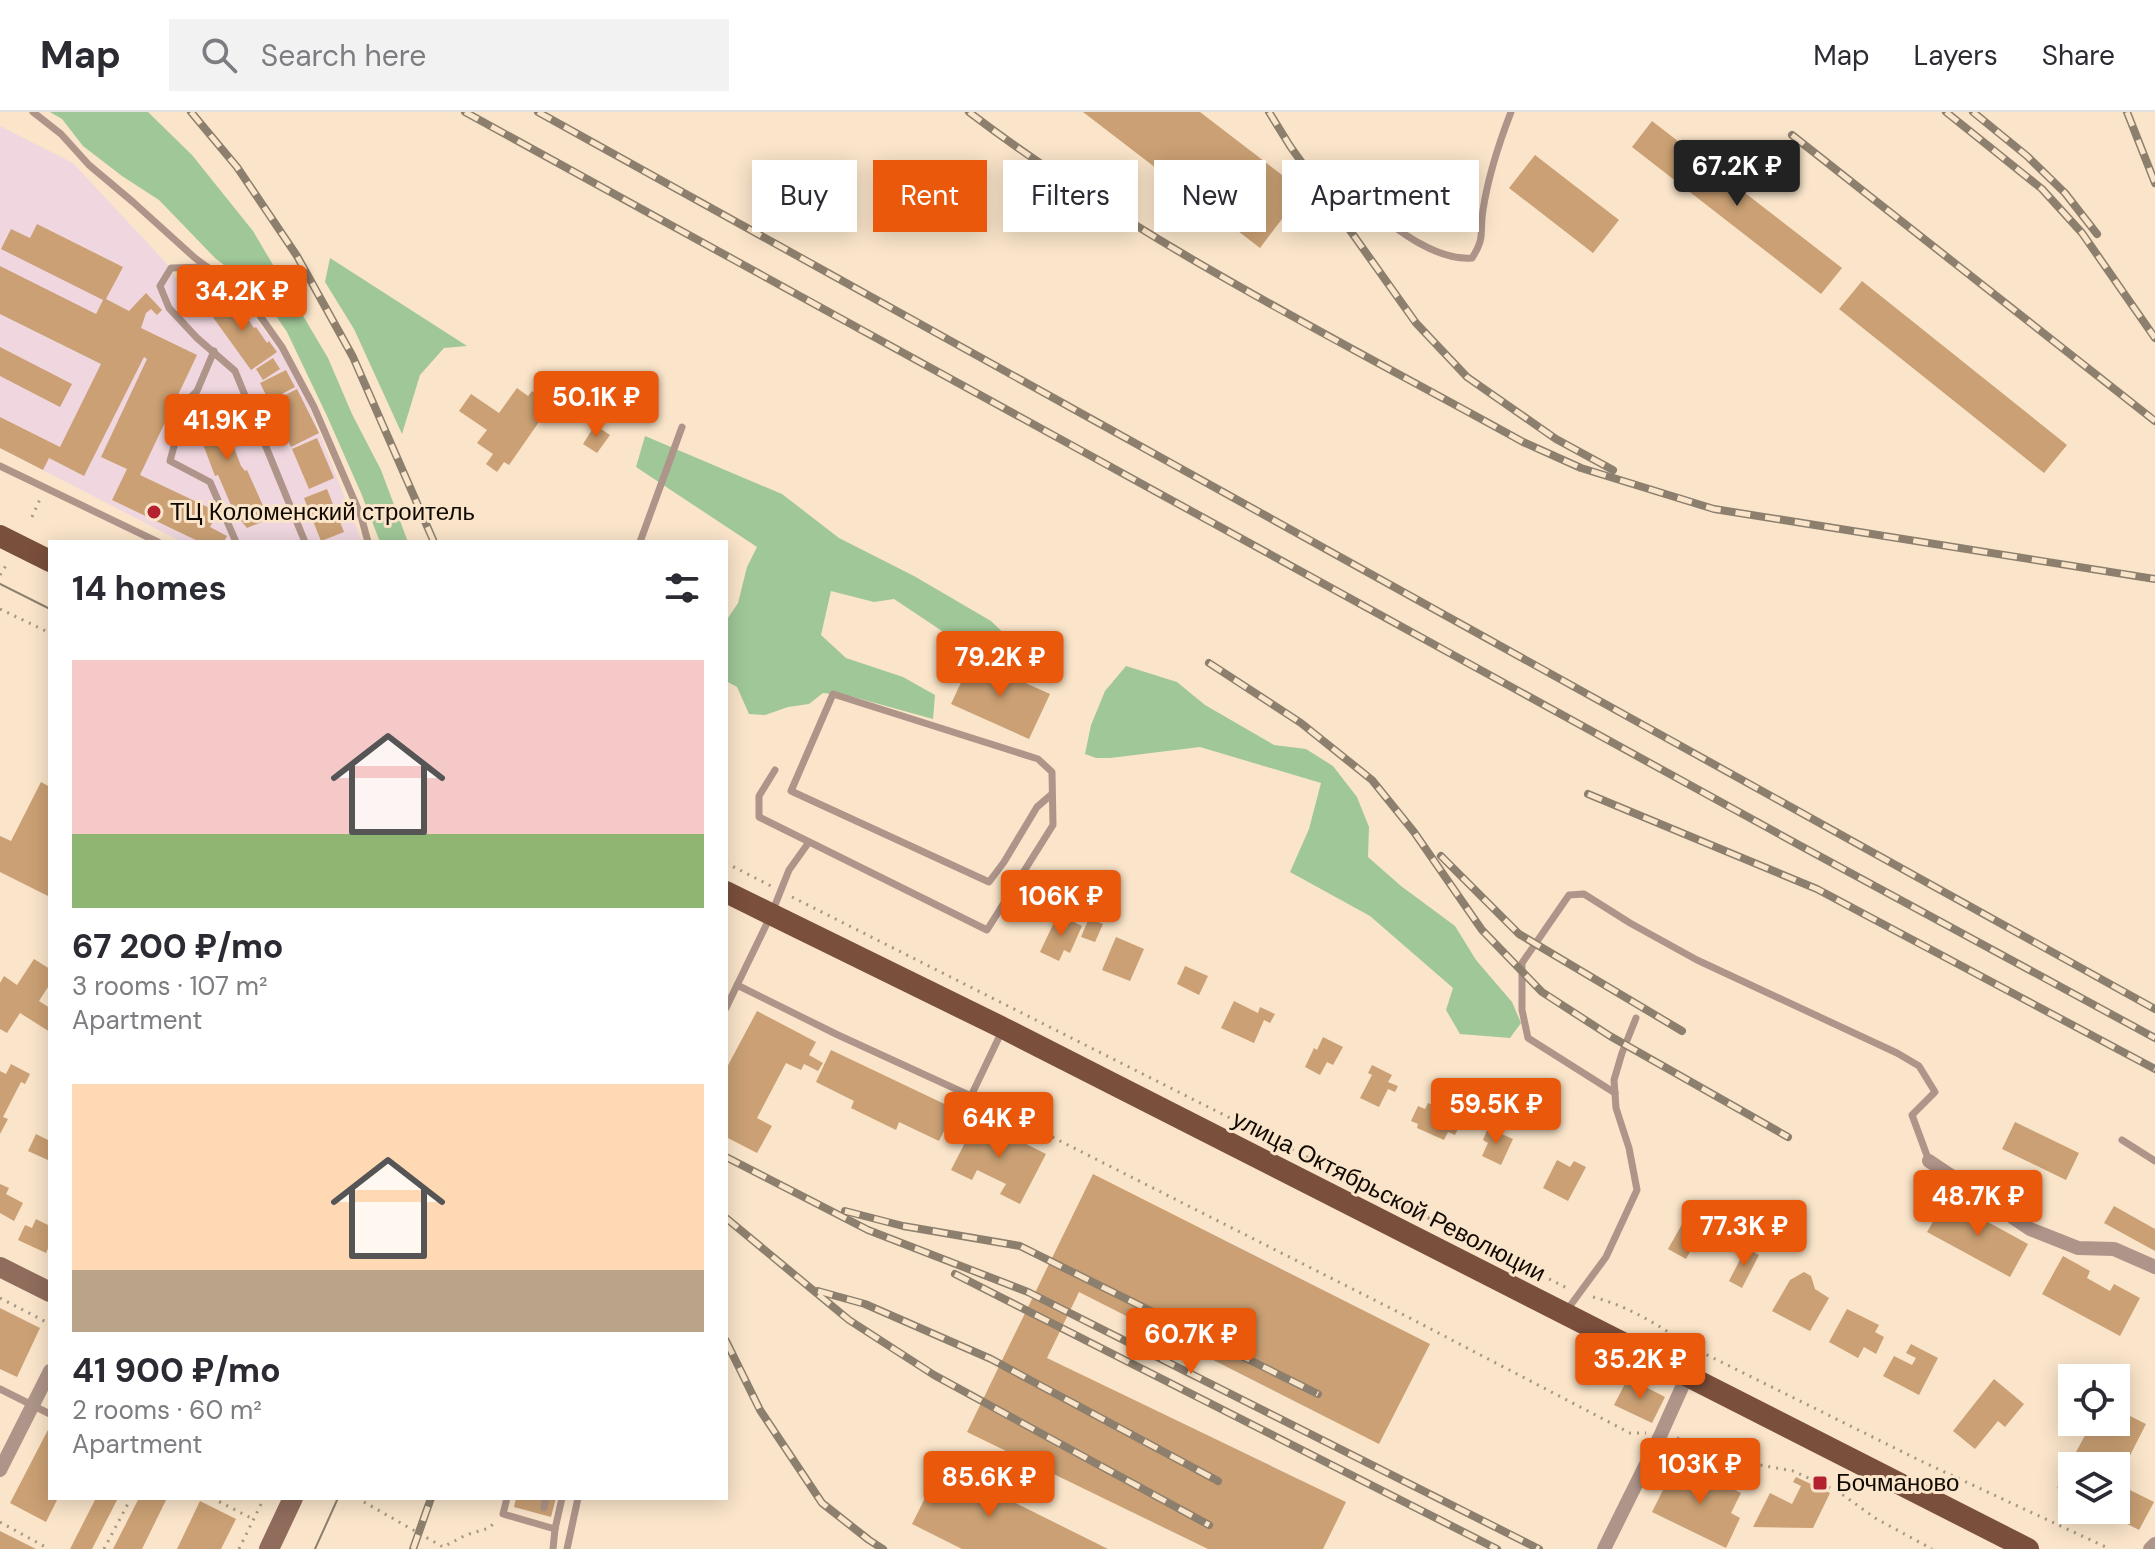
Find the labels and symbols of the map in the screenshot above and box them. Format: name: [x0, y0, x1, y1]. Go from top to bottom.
pin: 67.2K ₽: [1663, 140, 1811, 208]
pin: 34.2K ₽: [168, 265, 316, 333]
pin: 50.1K ₽: [522, 371, 670, 439]
pin: 41.9K ₽: [153, 394, 301, 462]
place label: ТЦ Коломенский строитель: [170, 496, 475, 527]
marker: ТЦ Коломенский строитель: [145, 503, 163, 521]
pin: 79.2K ₽: [926, 631, 1074, 699]
pin: 106K ₽: [996, 870, 1126, 938]
pin: 59.5K ₽: [1422, 1078, 1570, 1146]
pin: 64K ₽: [943, 1092, 1055, 1160]
street label: улица Октябрьской Революции: [1227, 1103, 1551, 1288]
pin: 48.7K ₽: [1904, 1170, 2052, 1238]
pin: 77.3K ₽: [1670, 1200, 1818, 1268]
pin: 60.7K ₽: [1117, 1308, 1265, 1376]
pin: 35.2K ₽: [1566, 1333, 1714, 1401]
pin: 103K ₽: [1635, 1438, 1765, 1506]
pin: 85.6K ₽: [915, 1451, 1063, 1519]
place label: Бочманово: [1836, 1467, 1959, 1498]
marker: Бочманово: [1811, 1474, 1829, 1492]

